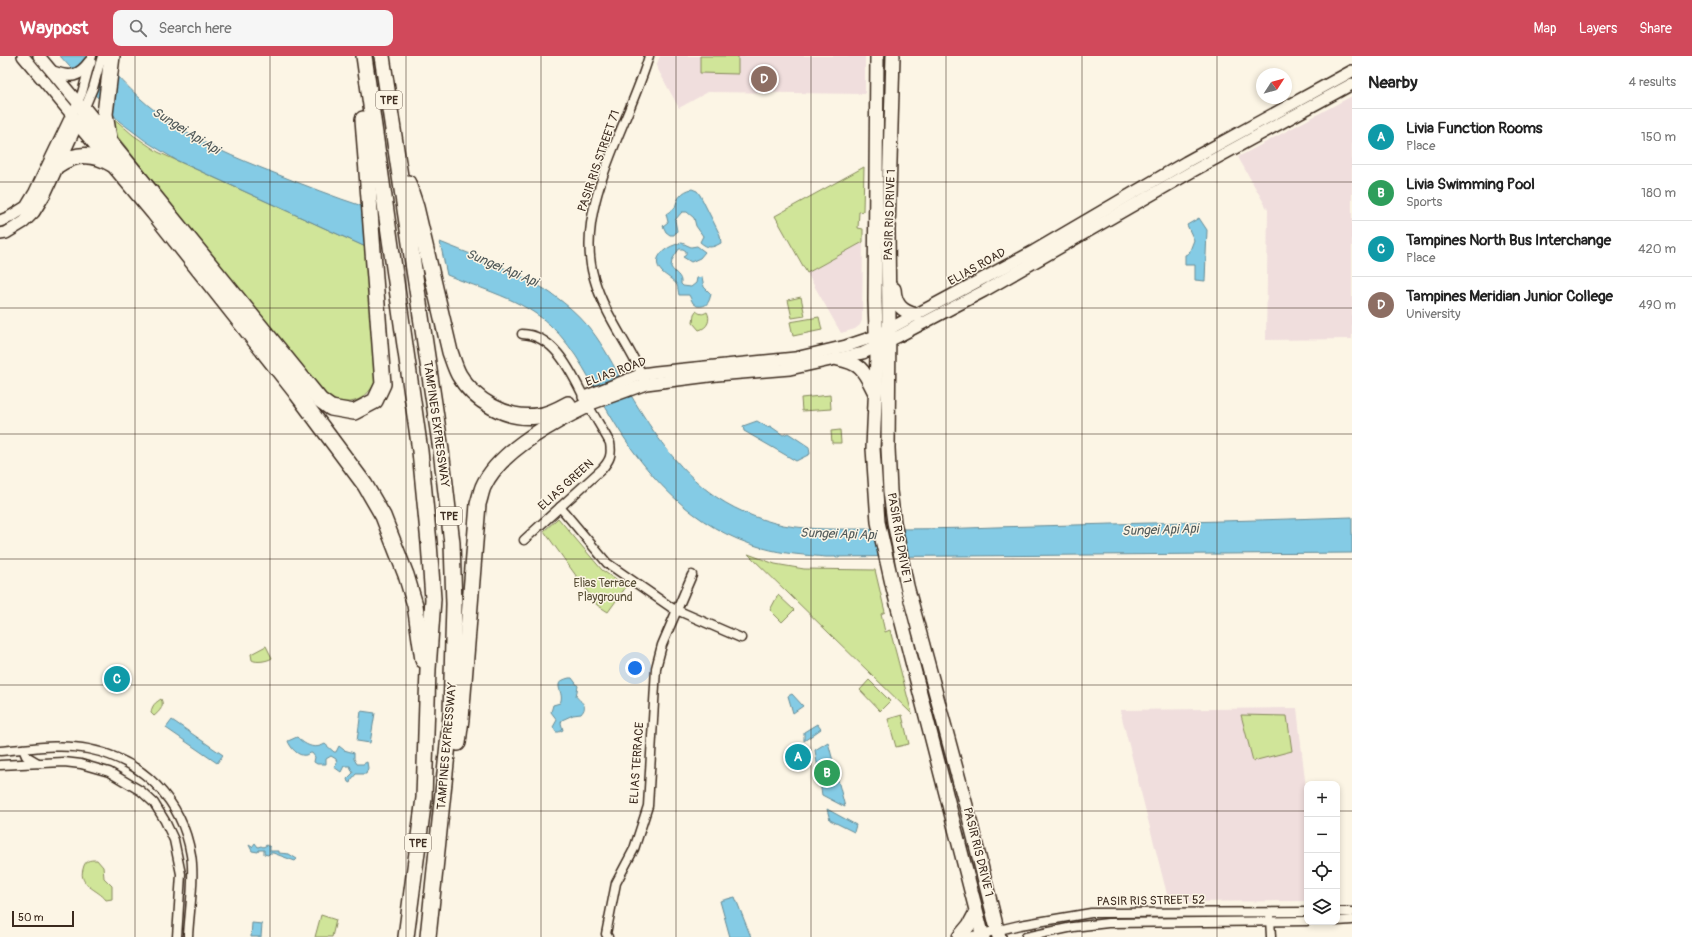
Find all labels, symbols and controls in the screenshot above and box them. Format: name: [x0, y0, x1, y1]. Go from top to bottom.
search box: [113, 10, 393, 46]
text: Waypost: [20, 16, 89, 40]
icon: search: [127, 17, 149, 39]
text: Search here: [159, 19, 232, 38]
text: Map: [1534, 20, 1557, 37]
text: Layers: [1579, 20, 1617, 37]
text: Share: [1639, 20, 1672, 37]
pin: D: [751, 64, 777, 94]
north arrow: [1256, 68, 1292, 104]
text: Nearby: [1368, 72, 1417, 93]
text: 4 results: [1629, 74, 1676, 90]
road number: TPE: [376, 91, 402, 109]
water label: Sungei Api Api: [149, 104, 225, 159]
street label: PASIR RIS STREET 71: [575, 108, 623, 214]
text: Livia Function Rooms: [1406, 119, 1542, 138]
text: A: [1377, 129, 1385, 145]
text: 150 m: [1641, 129, 1676, 145]
text: Place: [1406, 138, 1435, 154]
street label: PASIR RIS DRIVE 1: [881, 169, 899, 261]
text: Livia Swimming Pool: [1406, 175, 1535, 194]
text: B: [1377, 185, 1385, 201]
text: 180 m: [1641, 185, 1676, 201]
text: Sports: [1406, 194, 1442, 210]
text: Tampines North Bus Interchange: [1406, 231, 1611, 250]
text: C: [1377, 241, 1385, 257]
text: 420 m: [1638, 241, 1676, 257]
street label: ELIAS ROAD: [946, 245, 1009, 289]
water label: Sungei Api Api: [464, 246, 543, 291]
text: Place: [1406, 250, 1435, 266]
text: Tampines Meridian Junior College: [1406, 287, 1613, 306]
text: D: [1377, 297, 1385, 313]
text: 490 m: [1639, 297, 1676, 313]
text: University: [1406, 306, 1460, 322]
street label: ELIAS ROAD: [584, 354, 649, 390]
street label: TAMPINES EXPRESSWAY: [420, 360, 452, 488]
street label: ELIAS GREEN: [535, 456, 597, 514]
street label: PASIR RIS DRIVE 1: [884, 492, 914, 584]
road number: TPE: [436, 507, 462, 525]
water label: Sungei Api Api: [1122, 521, 1201, 539]
water label: Sungei Api Api: [800, 525, 879, 543]
park label: Elias Terrace Playground: [574, 576, 636, 605]
your location: [625, 658, 645, 678]
pin: C: [104, 664, 130, 694]
street label: TAMPINES EXPRESSWAY: [434, 682, 460, 810]
street label: ELIAS TERRACE: [627, 722, 647, 804]
pin: A: [785, 742, 811, 772]
pin: B: [814, 758, 840, 788]
map controls: [1304, 781, 1340, 925]
button: +: [1304, 781, 1340, 817]
street label: PASIR RIS DRIVE 1: [960, 806, 996, 898]
button: −: [1304, 817, 1340, 853]
road number: TPE: [405, 834, 431, 852]
button: locate: [1304, 853, 1340, 889]
button: layers: [1304, 889, 1340, 925]
street label: PASIR RIS STREET 52: [1097, 893, 1206, 909]
scale bar: [12, 909, 74, 928]
text: 50 m: [18, 911, 44, 924]

